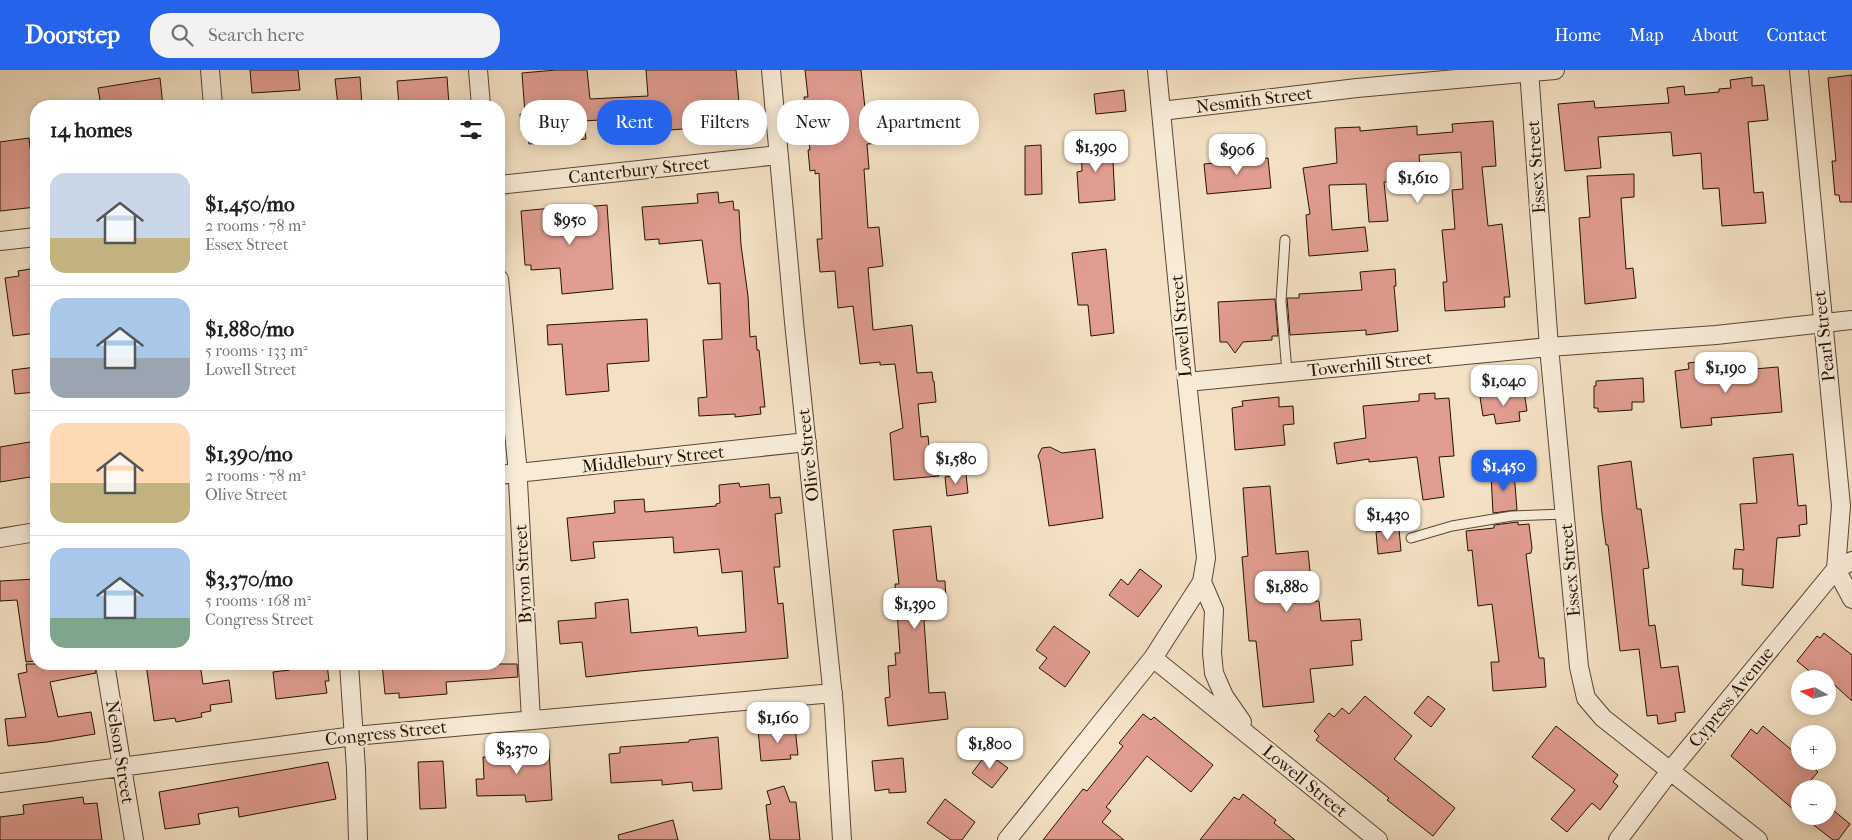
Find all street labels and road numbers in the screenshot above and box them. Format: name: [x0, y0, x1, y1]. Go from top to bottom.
street label: Nesmith Street: [1195, 83, 1314, 118]
street label: Essex Street: [1523, 119, 1550, 214]
street label: Canterbury Street: [567, 153, 711, 188]
street label: Lowell Street: [1167, 273, 1196, 378]
street label: Pearl Street: [1809, 289, 1840, 383]
street label: Towerhill Street: [1307, 347, 1434, 381]
street label: Olive Street: [793, 407, 824, 502]
street label: Middlebury Street: [581, 442, 726, 477]
street label: Essex Street: [1556, 522, 1585, 618]
street label: Byron Street: [510, 523, 537, 624]
street label: Cypress Avenue: [1685, 643, 1778, 752]
street label: Nelson Street: [101, 699, 138, 806]
street label: Congress Street: [324, 717, 449, 750]
street label: Lowell Street: [1258, 741, 1352, 822]

